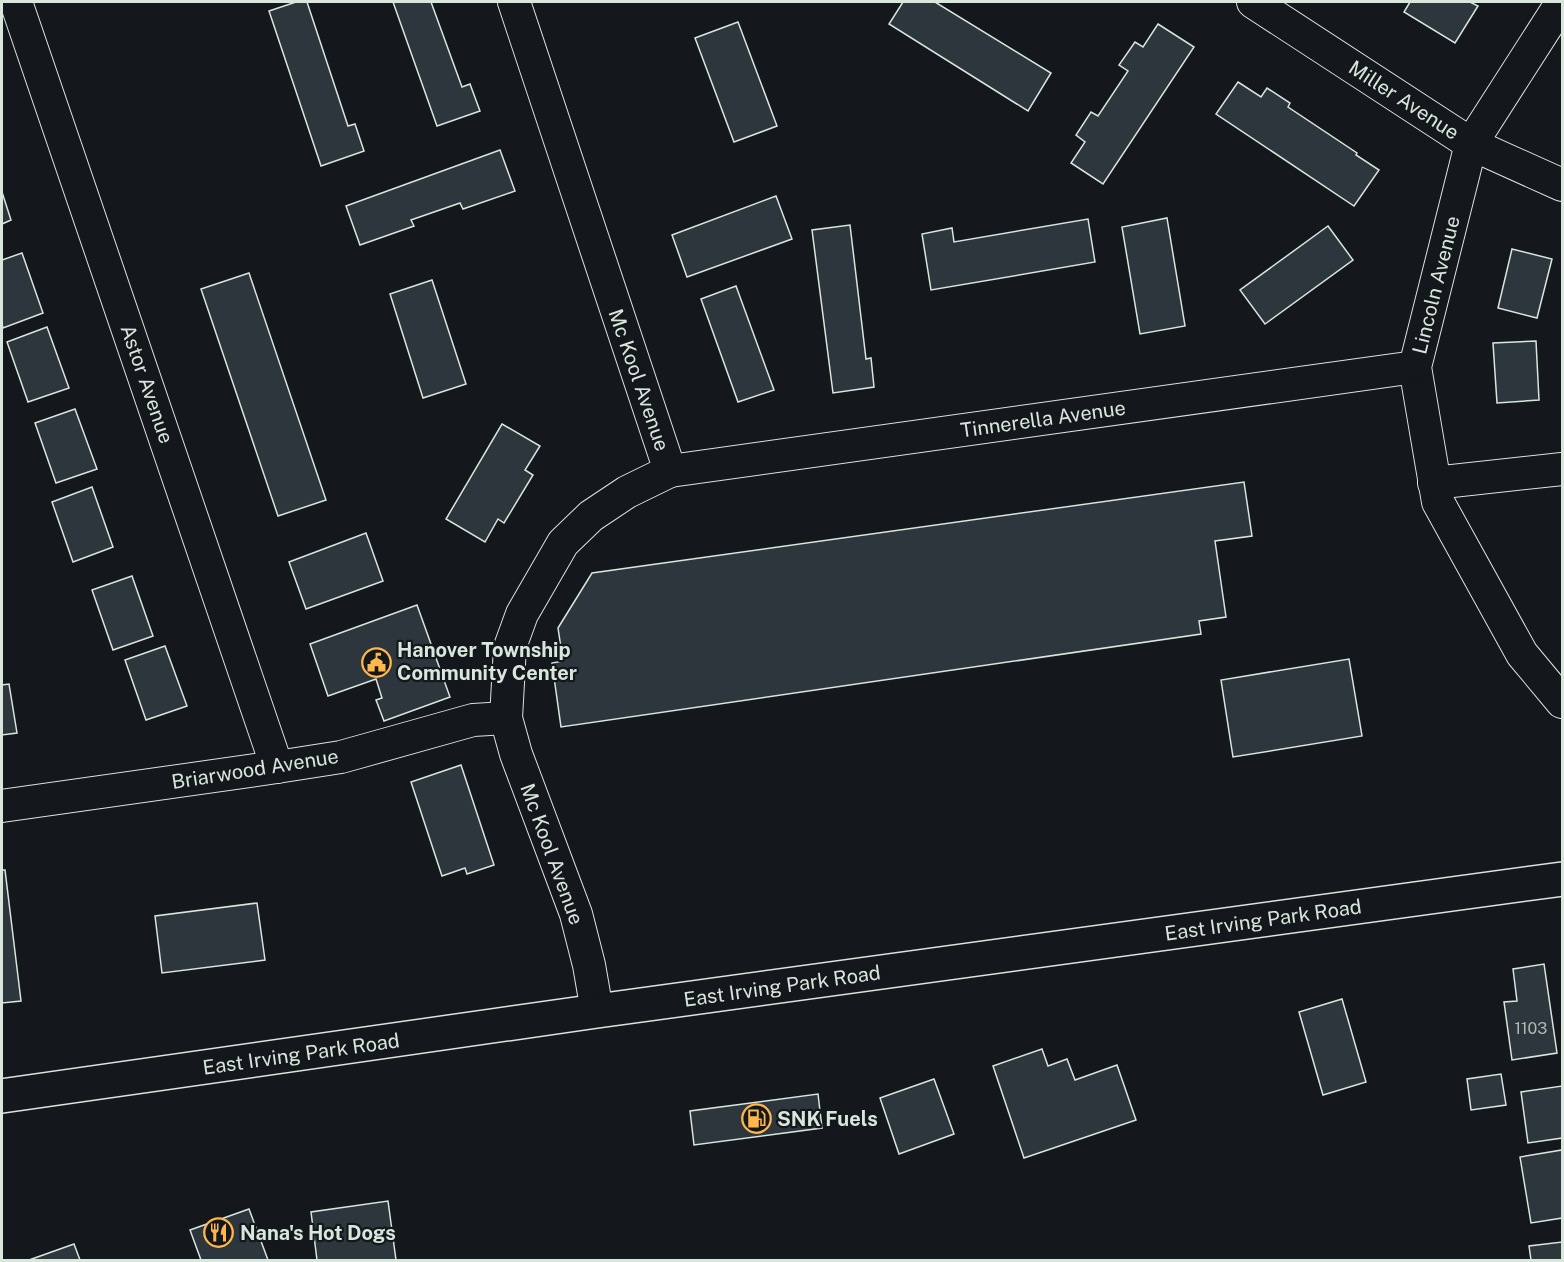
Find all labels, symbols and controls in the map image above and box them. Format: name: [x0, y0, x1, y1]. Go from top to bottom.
street label: Miller Avenue: [1344, 55, 1464, 145]
street label: Lincoln Avenue: [1407, 214, 1465, 356]
street label: Mc Kool Avenue: [603, 306, 675, 454]
street label: Astor Avenue: [115, 321, 179, 447]
street label: Tinnerella Avenue: [959, 396, 1127, 442]
place label: Hanover Township Community Center: [397, 638, 577, 685]
public building icon: Hanover Township Community Center: [360, 646, 392, 678]
street label: Briarwood Avenue: [170, 744, 340, 794]
street label: Mc Kool Avenue: [515, 780, 589, 928]
street label: East Irving Park Road: [1163, 894, 1363, 946]
street label: East Irving Park Road: [682, 960, 882, 1012]
house number: 1103: [1515, 1019, 1547, 1038]
street label: East Irving Park Road: [201, 1028, 401, 1080]
fuel station icon: SNK Fuels: [740, 1103, 772, 1135]
place label: SNK Fuels: [777, 1107, 878, 1131]
restaurant icon: Nana's Hot Dogs: [203, 1217, 235, 1249]
place label: Nana's Hot Dogs: [240, 1221, 396, 1245]

